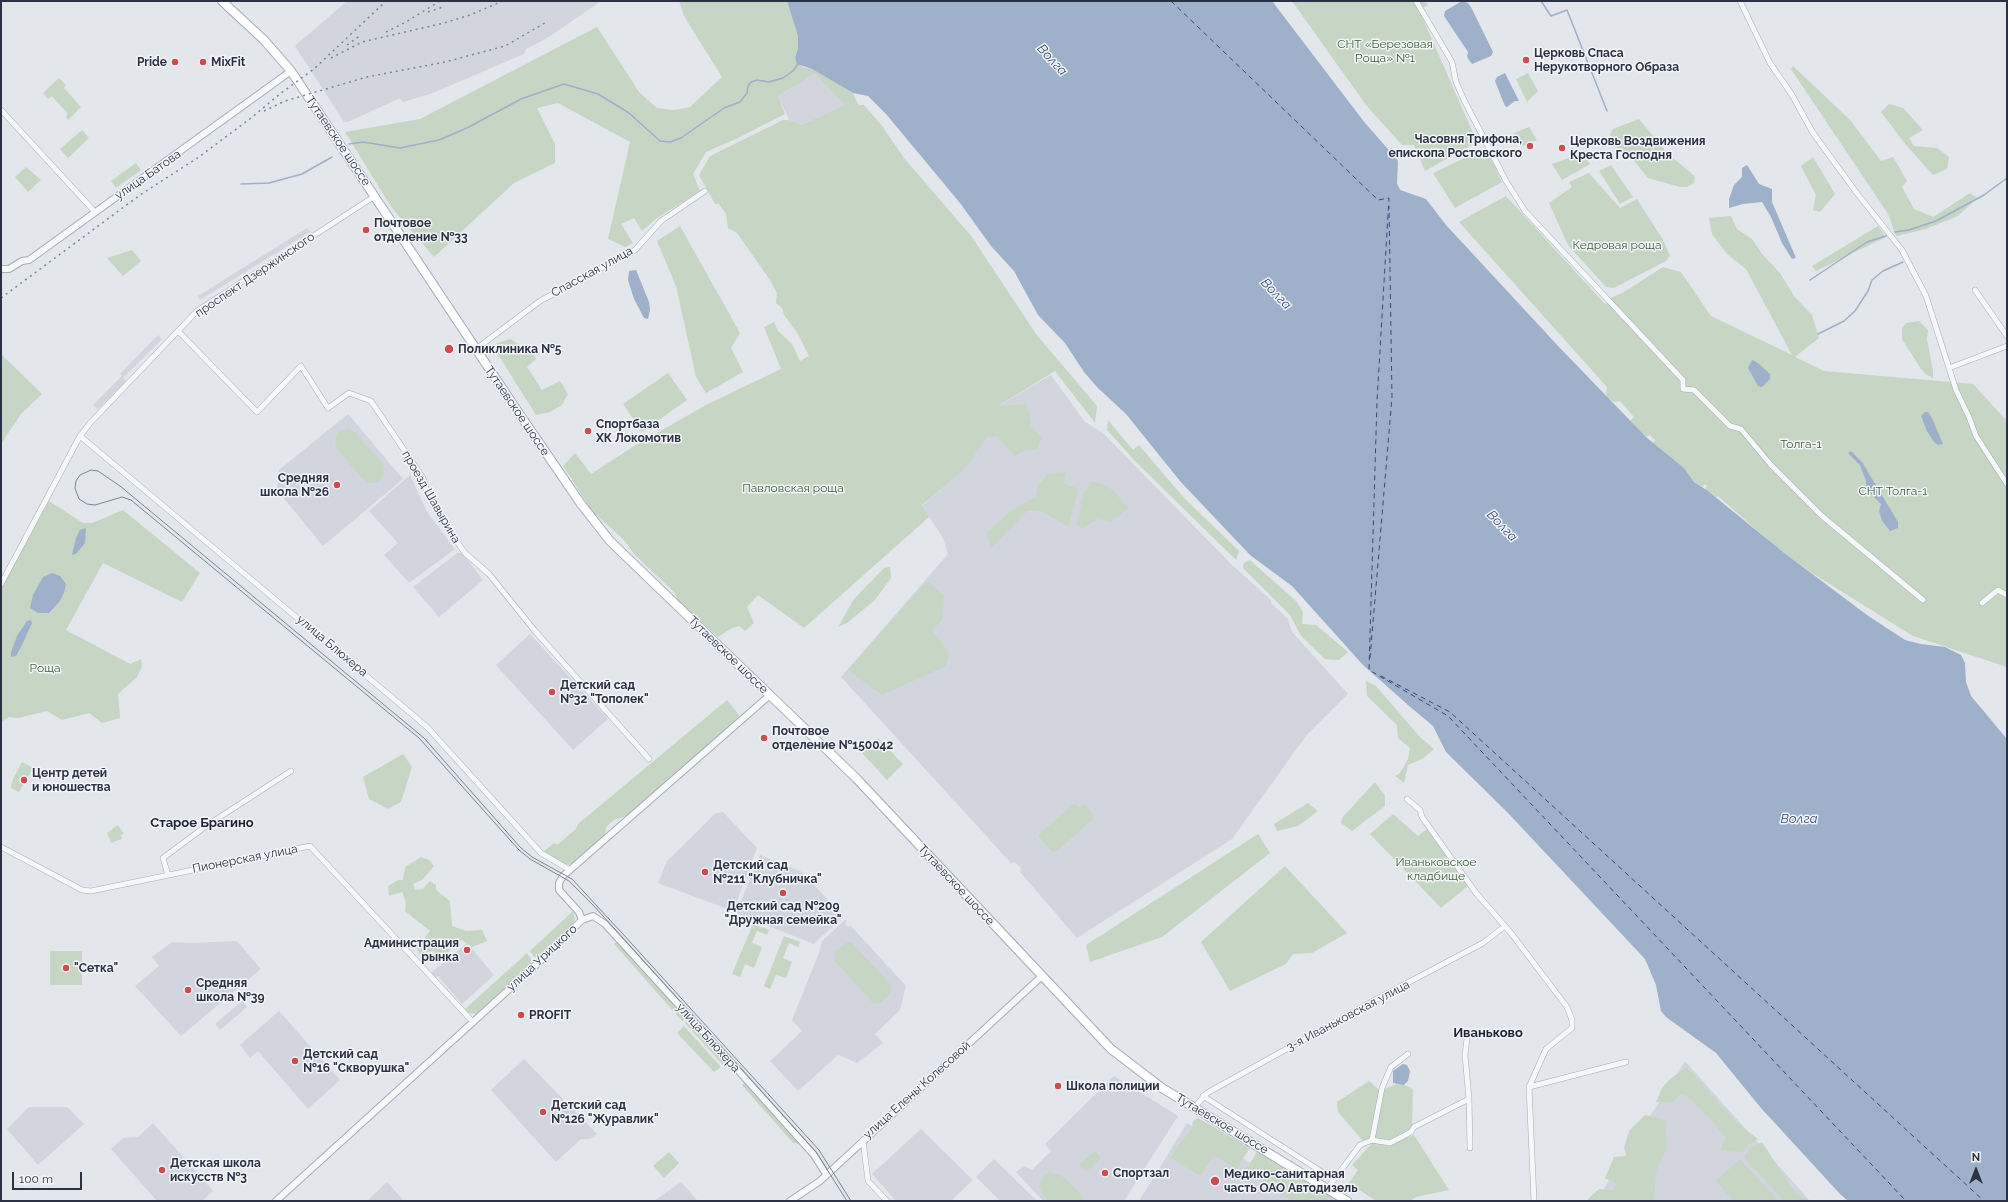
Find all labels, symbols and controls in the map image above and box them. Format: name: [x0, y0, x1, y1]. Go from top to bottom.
park label: СНТ «Березовая Роща» №1: [1337, 37, 1433, 65]
water label: Волга: [1034, 41, 1070, 79]
place label: Церковь Спаса Нерукотворного Образа: [1534, 46, 1679, 74]
place label: Pride: [137, 55, 167, 69]
place label: MixFit: [211, 55, 245, 69]
marker: Церковь Спаса Нерукотворного Образа: [1521, 55, 1531, 65]
marker: Pride: [170, 57, 180, 67]
marker: MixFit: [198, 57, 208, 67]
street label: Тутаевское шоссе: [303, 93, 373, 189]
place label: Часовня Трифона, епископа Ростовского: [1388, 132, 1522, 160]
place label: Церковь Воздвижения Креста Господня: [1570, 134, 1706, 162]
marker: Часовня Трифона, епископа Ростовского: [1525, 141, 1535, 151]
marker: Церковь Воздвижения Креста Господня: [1557, 143, 1567, 153]
street label: улица Батова: [112, 147, 184, 203]
place label: Почтовое отделение №33: [374, 216, 468, 244]
marker: Почтовое отделение №33: [361, 225, 371, 235]
street label: проспект Дзержинского: [193, 230, 317, 320]
park label: Кедровая роща: [1573, 238, 1661, 252]
street label: Спасская улица: [549, 244, 635, 300]
water label: Волга: [1257, 275, 1295, 313]
place label: Поликлиника №5: [458, 342, 561, 356]
marker: Поликлиника №5: [443, 343, 455, 355]
street label: Тутаевское шоссе: [482, 363, 552, 459]
place label: Спортбаза ХК Локомотив: [596, 417, 681, 445]
marker: Спортбаза ХК Локомотив: [583, 426, 593, 436]
park label: Толга-1: [1780, 437, 1822, 451]
street label: проезд Шавырина: [399, 448, 463, 546]
place label: Средняя школа №26: [260, 471, 329, 499]
marker: Средняя школа №26: [332, 480, 342, 490]
park label: Павловская роща: [742, 481, 844, 495]
park label: СНТ Толга-1: [1859, 484, 1927, 498]
water label: Волга: [1483, 507, 1521, 545]
street label: улица Блюхера: [294, 612, 370, 680]
street label: Тутаевское шоссе: [685, 613, 771, 697]
park label: Роща: [29, 661, 61, 675]
place label: Детский сад №32 "Тополек": [560, 678, 649, 706]
marker: Детский сад №32 "Тополек": [547, 687, 557, 697]
place label: Почтовое отделение №150042: [772, 724, 893, 752]
marker: Почтовое отделение №150042: [759, 733, 769, 743]
place label: Центр детей и юношества: [32, 766, 111, 794]
marker: Центр детей и юношества: [19, 775, 29, 785]
water label: Волга: [1780, 811, 1818, 827]
district label: Старое Брагино: [150, 815, 254, 831]
street label: Пионерская улица: [191, 842, 299, 876]
street label: Тутаевское шоссе: [915, 842, 997, 928]
park label: Иваньковское кладбище: [1395, 855, 1477, 883]
place label: Детский сад №211 "Клубничка": [713, 858, 822, 886]
marker: Детский сад №211 "Клубничка": [700, 867, 710, 877]
marker: Детский сад №209 "Дружная семейка": [778, 888, 788, 898]
place label: Детский сад №209 "Дружная семейка": [725, 899, 841, 927]
street label: улица Урицкого: [504, 922, 580, 994]
place label: Администрация рынка: [364, 936, 459, 964]
marker: Администрация рынка: [462, 945, 472, 955]
place label: "Сетка": [74, 961, 118, 975]
marker: "Сетка": [61, 963, 71, 973]
place label: Средняя школа №39: [196, 976, 265, 1004]
street label: 3-я Иваньковская улица: [1284, 977, 1412, 1055]
marker: Средняя школа №39: [183, 985, 193, 995]
street label: улица Блюхера: [673, 1000, 743, 1076]
place label: PROFIT: [529, 1008, 571, 1022]
marker: PROFIT: [516, 1010, 526, 1020]
district label: Иваньково: [1453, 1025, 1523, 1041]
street label: улица Елены Колесовой: [861, 1038, 973, 1142]
place label: Детский сад №16 "Скворушка": [303, 1047, 409, 1075]
marker: Детский сад №16 "Скворушка": [290, 1056, 300, 1066]
place label: Школа полиции: [1066, 1079, 1160, 1093]
marker: Школа полиции: [1053, 1081, 1063, 1091]
street label: Тутаевское шоссе: [1173, 1091, 1271, 1157]
place label: Детский сад №126 "Журавлик": [551, 1098, 659, 1126]
marker: Детский сад №126 "Журавлик": [538, 1107, 548, 1117]
north arrow: [1956, 1150, 1996, 1190]
text: N: [1972, 1151, 1980, 1164]
place label: Детская школа искусств №3: [170, 1156, 261, 1184]
scale bar: [14, 1164, 84, 1190]
marker: Детская школа искусств №3: [157, 1165, 167, 1175]
place label: Спортзал: [1113, 1166, 1169, 1180]
place label: Медико-санитарная часть ОАО Автодизель: [1224, 1167, 1358, 1195]
marker: Спортзал: [1100, 1168, 1110, 1178]
text: 100 m: [19, 1172, 53, 1186]
marker: Медико-санитарная часть ОАО Автодизель: [1209, 1175, 1221, 1187]

